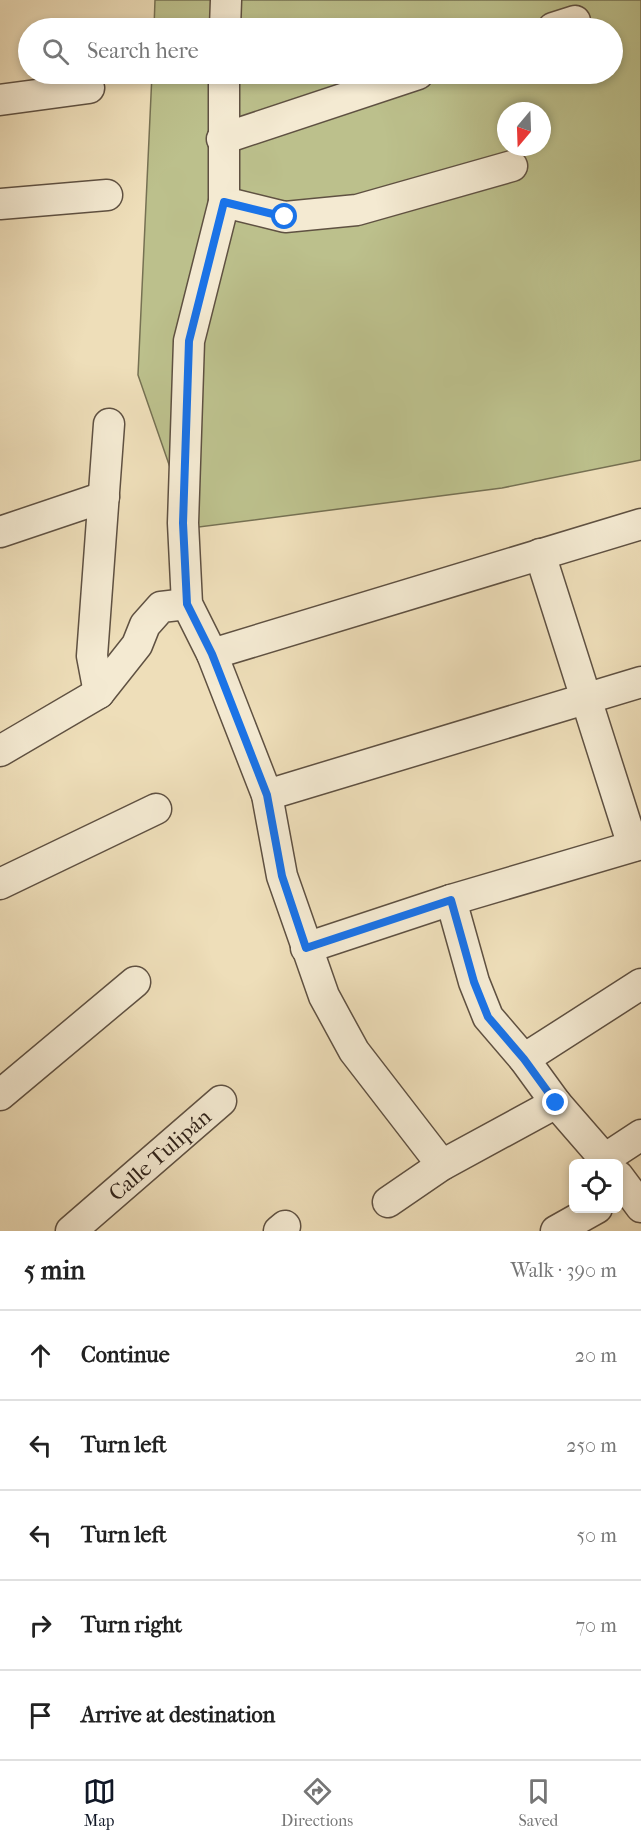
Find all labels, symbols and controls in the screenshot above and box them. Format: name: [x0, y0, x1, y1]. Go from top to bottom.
search box: [18, 18, 623, 84]
icon: search: [39, 35, 72, 68]
text: Search here: [87, 38, 199, 64]
north arrow: [497, 102, 551, 156]
route start: [271, 203, 297, 229]
route end: [542, 1089, 568, 1115]
street label: Calle Tulipán: [104, 1104, 217, 1207]
map controls: [569, 1159, 623, 1213]
button: locate: [569, 1159, 623, 1213]
text: 5 min: [24, 1255, 85, 1286]
text: Walk · 390 m: [510, 1259, 617, 1282]
icon: ahead: [24, 1339, 57, 1372]
text: Continue: [81, 1342, 170, 1368]
text: 20 m: [575, 1344, 617, 1367]
icon: left: [24, 1429, 57, 1462]
text: Turn left: [81, 1432, 167, 1458]
text: 250 m: [566, 1434, 617, 1457]
icon: left: [24, 1519, 57, 1552]
text: Turn left: [81, 1522, 167, 1548]
text: 50 m: [576, 1524, 617, 1547]
icon: right: [24, 1609, 57, 1642]
text: Turn right: [81, 1612, 182, 1638]
text: 70 m: [575, 1614, 617, 1637]
icon: arrive: [24, 1699, 57, 1732]
text: Arrive at destination: [81, 1702, 275, 1728]
tab: Map: [83, 1775, 116, 1830]
tab: Directions: [281, 1775, 353, 1830]
tab: Saved: [519, 1775, 558, 1830]

